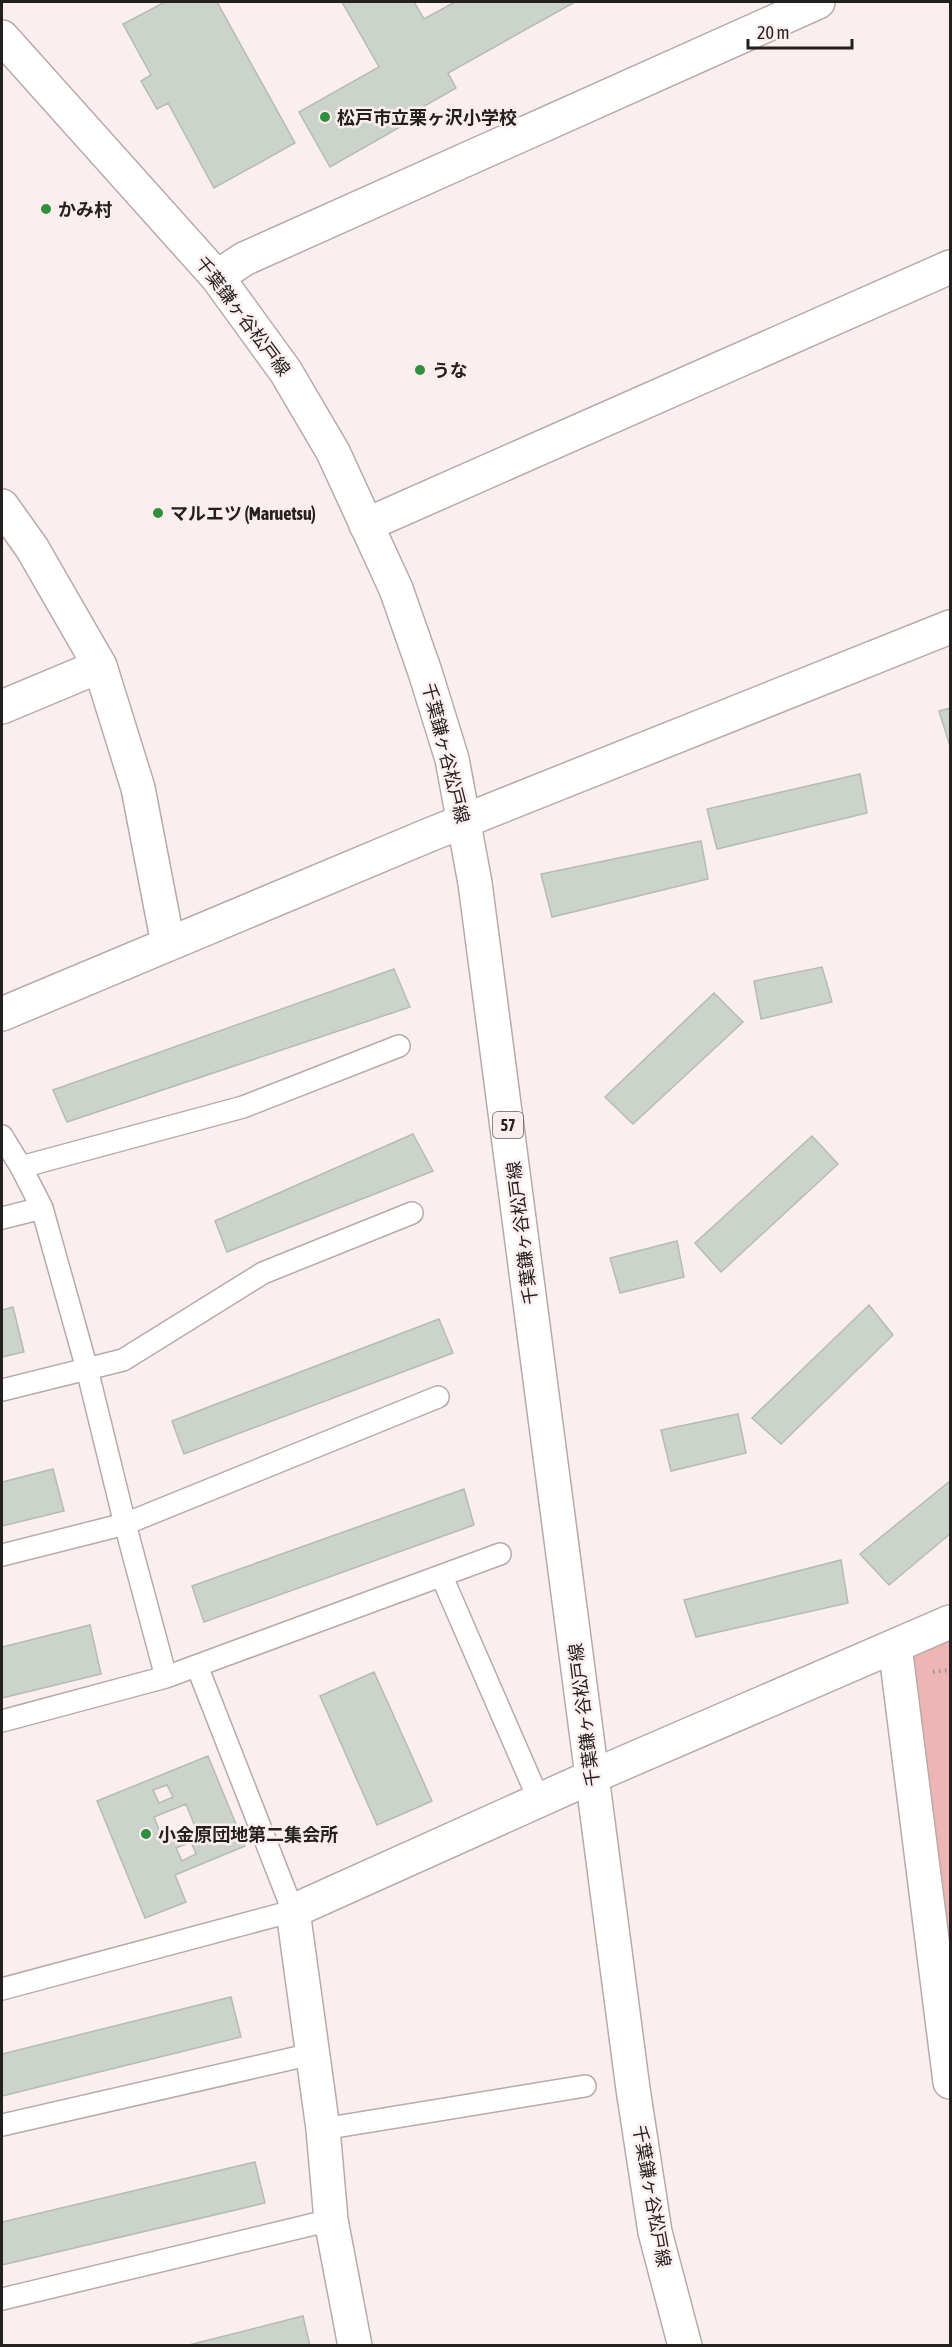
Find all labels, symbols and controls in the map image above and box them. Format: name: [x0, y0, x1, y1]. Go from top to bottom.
scale bar: [748, 12, 852, 50]
text: 20 m: [757, 22, 789, 43]
place label: 松戸市立栗ヶ沢小学校: [337, 107, 517, 128]
marker: 松戸市立栗ヶ沢小学校: [318, 110, 332, 124]
place label: かみ村: [58, 199, 112, 220]
marker: かみ村: [39, 202, 53, 216]
street label: 千葉鎌ヶ谷松戸線: [191, 252, 295, 380]
place label: うな: [432, 360, 468, 381]
marker: うな: [413, 363, 427, 377]
place label: マルエツ (Maruetsu): [170, 503, 316, 524]
marker: マルエツ (Maruetsu): [151, 506, 165, 520]
street label: 千葉鎌ヶ谷松戸線: [418, 681, 474, 825]
road number: 57: [493, 1112, 523, 1138]
street label: 千葉鎌ヶ谷松戸線: [503, 1160, 541, 1306]
street label: 千葉鎌ヶ谷松戸線: [565, 1642, 603, 1788]
place label: 小金原団地第二集会所: [158, 1824, 338, 1845]
marker: 小金原団地第二集会所: [139, 1827, 153, 1841]
street label: 千葉鎌ヶ谷松戸線: [629, 2123, 675, 2269]

